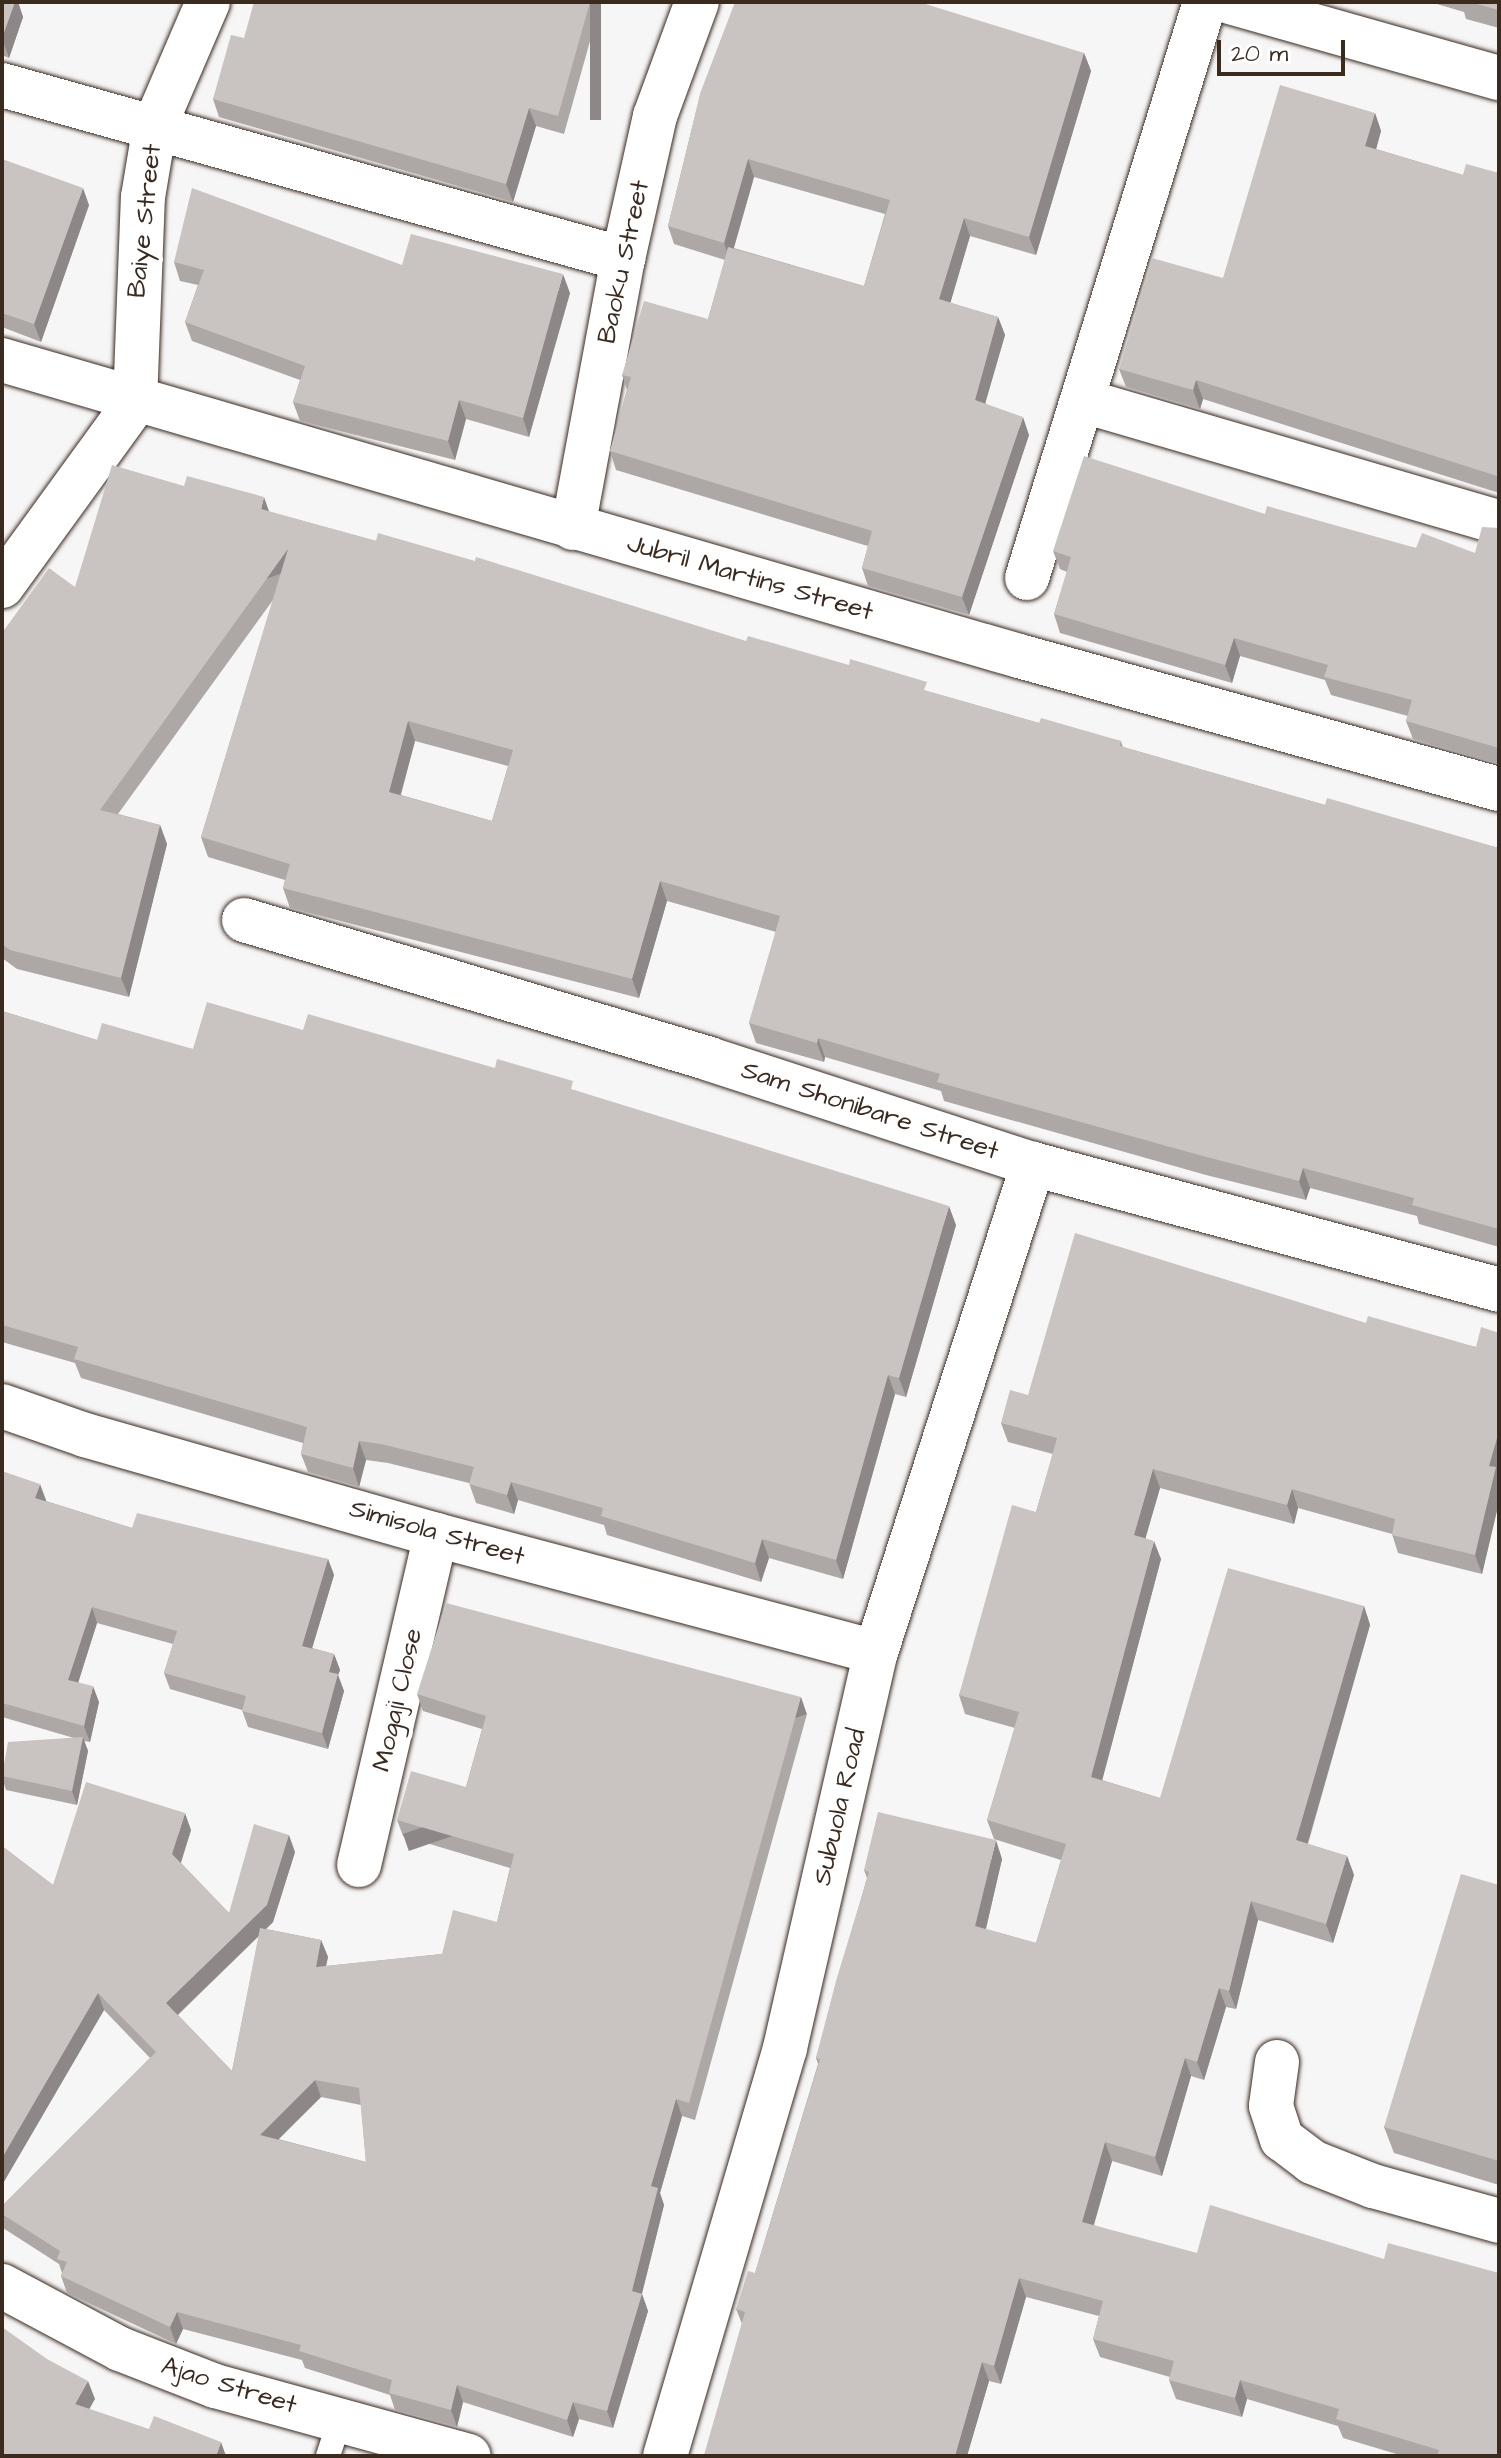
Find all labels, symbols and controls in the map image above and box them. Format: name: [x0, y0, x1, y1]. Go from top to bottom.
scale bar: [1221, 24, 1349, 74]
text: 20 m: [1231, 37, 1288, 71]
street label: Baiye Street: [121, 142, 169, 300]
street label: Baoku Street: [591, 178, 657, 346]
street label: Jubril Martins Street: [623, 528, 877, 628]
street label: Sam Shonibare Street: [737, 1055, 1003, 1167]
street label: Simisola Street: [346, 1493, 528, 1573]
street label: Mogaji Close: [366, 1625, 430, 1775]
street label: Subuola Road: [807, 1726, 873, 1888]
street label: Ajao Street: [158, 2351, 300, 2421]

